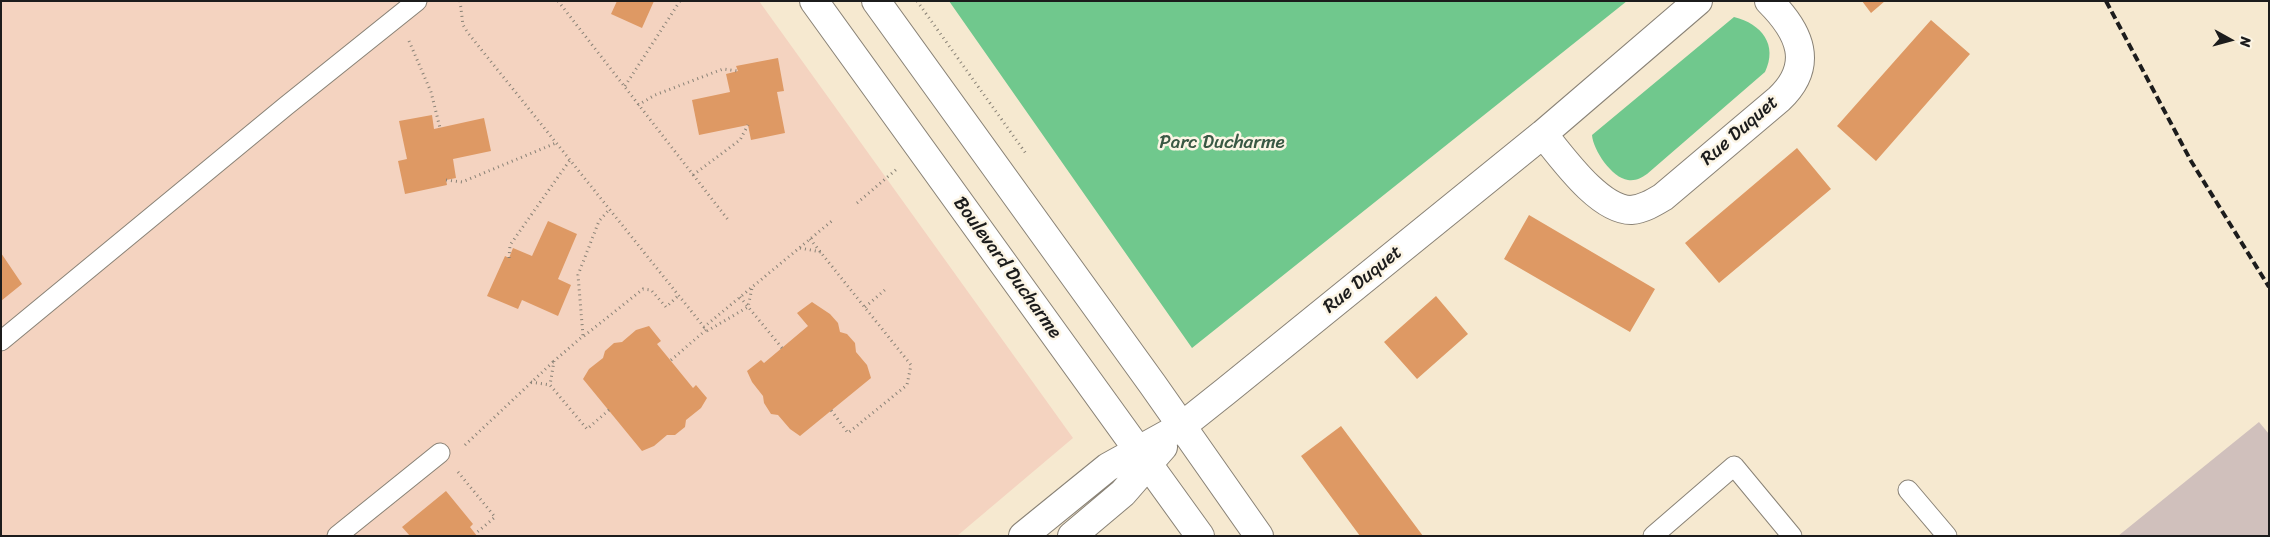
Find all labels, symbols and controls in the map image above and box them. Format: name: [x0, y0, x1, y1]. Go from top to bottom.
north arrow: [2205, 15, 2255, 65]
text: N: [2232, 36, 2258, 48]
street label: Rue Duquet: [1697, 91, 1783, 171]
park label: Parc Ducharme: [1159, 132, 1285, 154]
street label: Boulevard Ducharme: [948, 193, 1066, 343]
street label: Rue Duquet: [1319, 241, 1407, 319]

